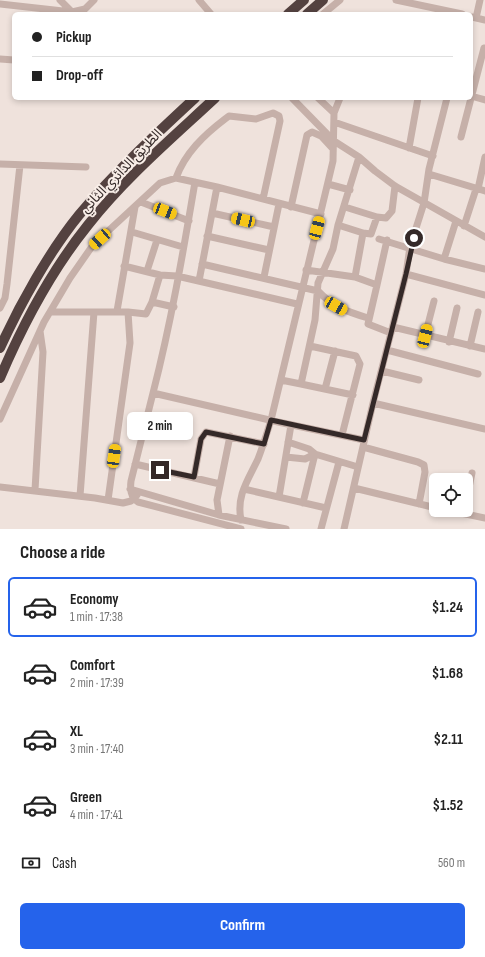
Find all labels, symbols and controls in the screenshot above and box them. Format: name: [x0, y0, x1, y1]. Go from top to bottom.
text: Pickup: [56, 28, 92, 47]
text: Drop-off: [56, 66, 103, 85]
street label: الطريق الدائري الثاني: [77, 126, 167, 218]
car: [152, 201, 178, 221]
car: [230, 211, 256, 229]
car: [308, 215, 326, 241]
car: [87, 227, 113, 251]
route start: [405, 229, 423, 247]
car: [323, 295, 349, 317]
car: [416, 323, 434, 349]
callout: 2 min: [127, 412, 193, 440]
text: 2 min: [148, 418, 172, 434]
car: [106, 443, 122, 469]
route end: [151, 461, 169, 479]
map controls: [429, 473, 473, 517]
button: locate: [429, 473, 473, 517]
text: Choose a ride: [20, 542, 105, 563]
icon: car: [22, 589, 58, 625]
text: Economy: [70, 590, 119, 609]
text: $1.24: [432, 598, 463, 617]
text: 1 min · 17:38: [70, 609, 123, 625]
icon: car: [22, 655, 58, 691]
text: Comfort: [70, 656, 115, 675]
text: $1.68: [432, 664, 463, 683]
text: 2 min · 17:39: [70, 675, 124, 691]
icon: car: [22, 721, 58, 757]
text: XL: [70, 722, 83, 741]
text: $2.11: [433, 730, 463, 749]
text: 3 min · 17:40: [70, 741, 124, 757]
icon: car: [22, 787, 58, 823]
text: Green: [70, 788, 102, 807]
text: $1.52: [433, 796, 463, 815]
text: 4 min · 17:41: [70, 807, 123, 823]
icon: cash: [20, 852, 42, 874]
text: Cash: [52, 854, 77, 873]
text: 560 m: [438, 855, 465, 871]
button: Confirm: [20, 903, 465, 949]

